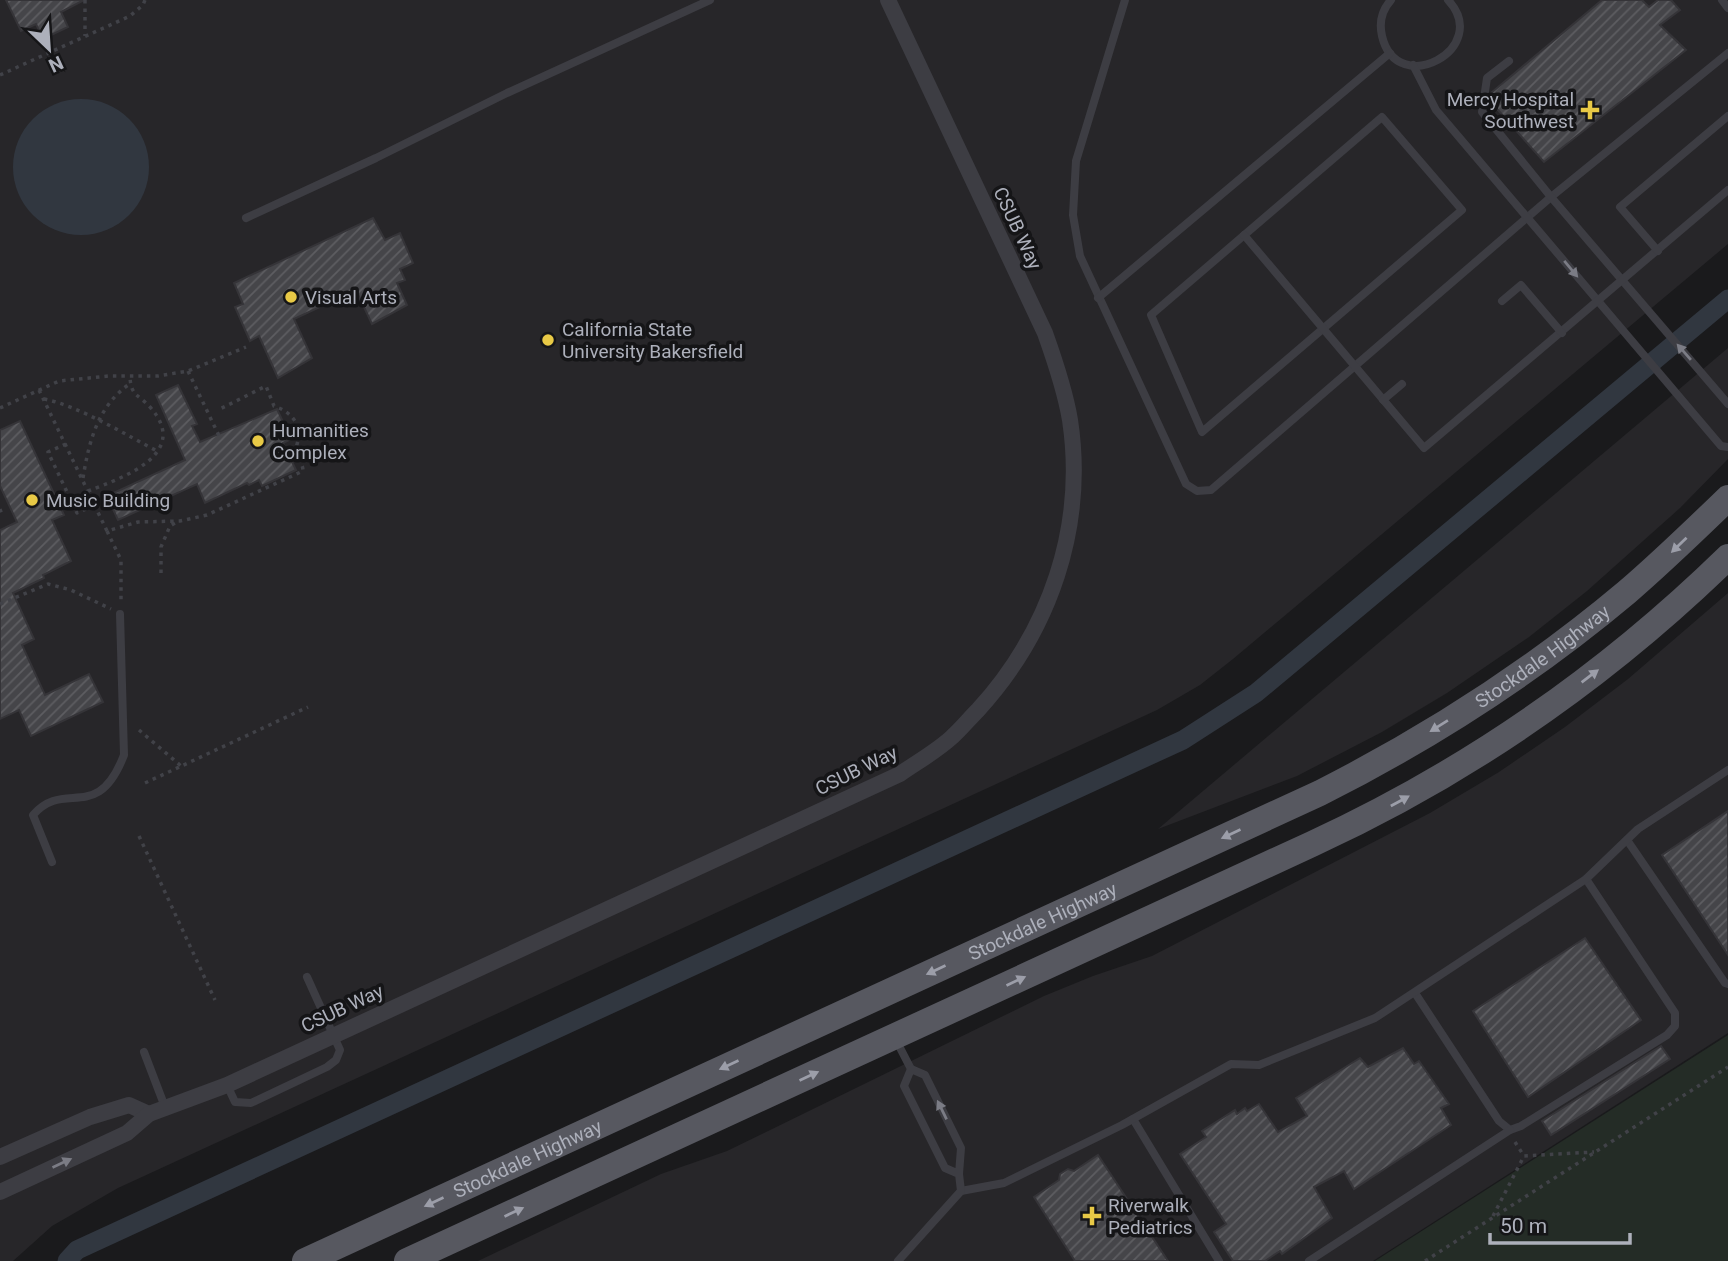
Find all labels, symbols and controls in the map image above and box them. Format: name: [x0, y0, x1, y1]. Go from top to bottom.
north arrow: [14, 14, 84, 84]
text: N: [45, 51, 67, 77]
place label: Mercy Hospital Southwest: [1447, 88, 1574, 133]
marker: Mercy Hospital Southwest: [1580, 100, 1600, 120]
street label: CSUB Way: [988, 183, 1047, 273]
one-way arrow: [1563, 261, 1578, 278]
place label: Visual Arts: [305, 286, 397, 309]
marker: Visual Arts: [283, 289, 299, 305]
place label: California State University Bakersfield: [562, 318, 743, 363]
marker: California State University Bakersfield: [540, 332, 556, 348]
one-way arrow: [1676, 343, 1692, 361]
place label: Humanities Complex: [272, 419, 369, 464]
marker: Humanities Complex: [250, 433, 266, 449]
place label: Music Building: [46, 489, 170, 512]
marker: Music Building: [24, 492, 40, 508]
one-way arrow: [1671, 537, 1688, 553]
street label: Stockdale Highway: [1471, 600, 1614, 713]
one-way arrow: [1581, 669, 1599, 683]
one-way arrow: [1430, 720, 1449, 733]
street label: CSUB Way: [812, 741, 901, 800]
one-way arrow: [1390, 795, 1410, 807]
one-way arrow: [1221, 829, 1242, 840]
street label: Stockdale Highway: [965, 877, 1120, 966]
one-way arrow: [926, 964, 946, 976]
one-way arrow: [1006, 975, 1026, 987]
street label: CSUB Way: [297, 979, 387, 1038]
one-way arrow: [719, 1060, 739, 1071]
one-way arrow: [799, 1070, 820, 1081]
one-way arrow: [937, 1100, 948, 1120]
street label: Stockdale Highway: [450, 1115, 606, 1203]
one-way arrow: [52, 1158, 72, 1169]
place label: Riverwalk Pediatrics: [1108, 1194, 1193, 1239]
one-way arrow: [424, 1196, 444, 1208]
scale bar: [1490, 1202, 1630, 1246]
one-way arrow: [504, 1206, 524, 1218]
marker: Riverwalk Pediatrics: [1082, 1206, 1102, 1226]
text: 50 m: [1500, 1214, 1547, 1238]

